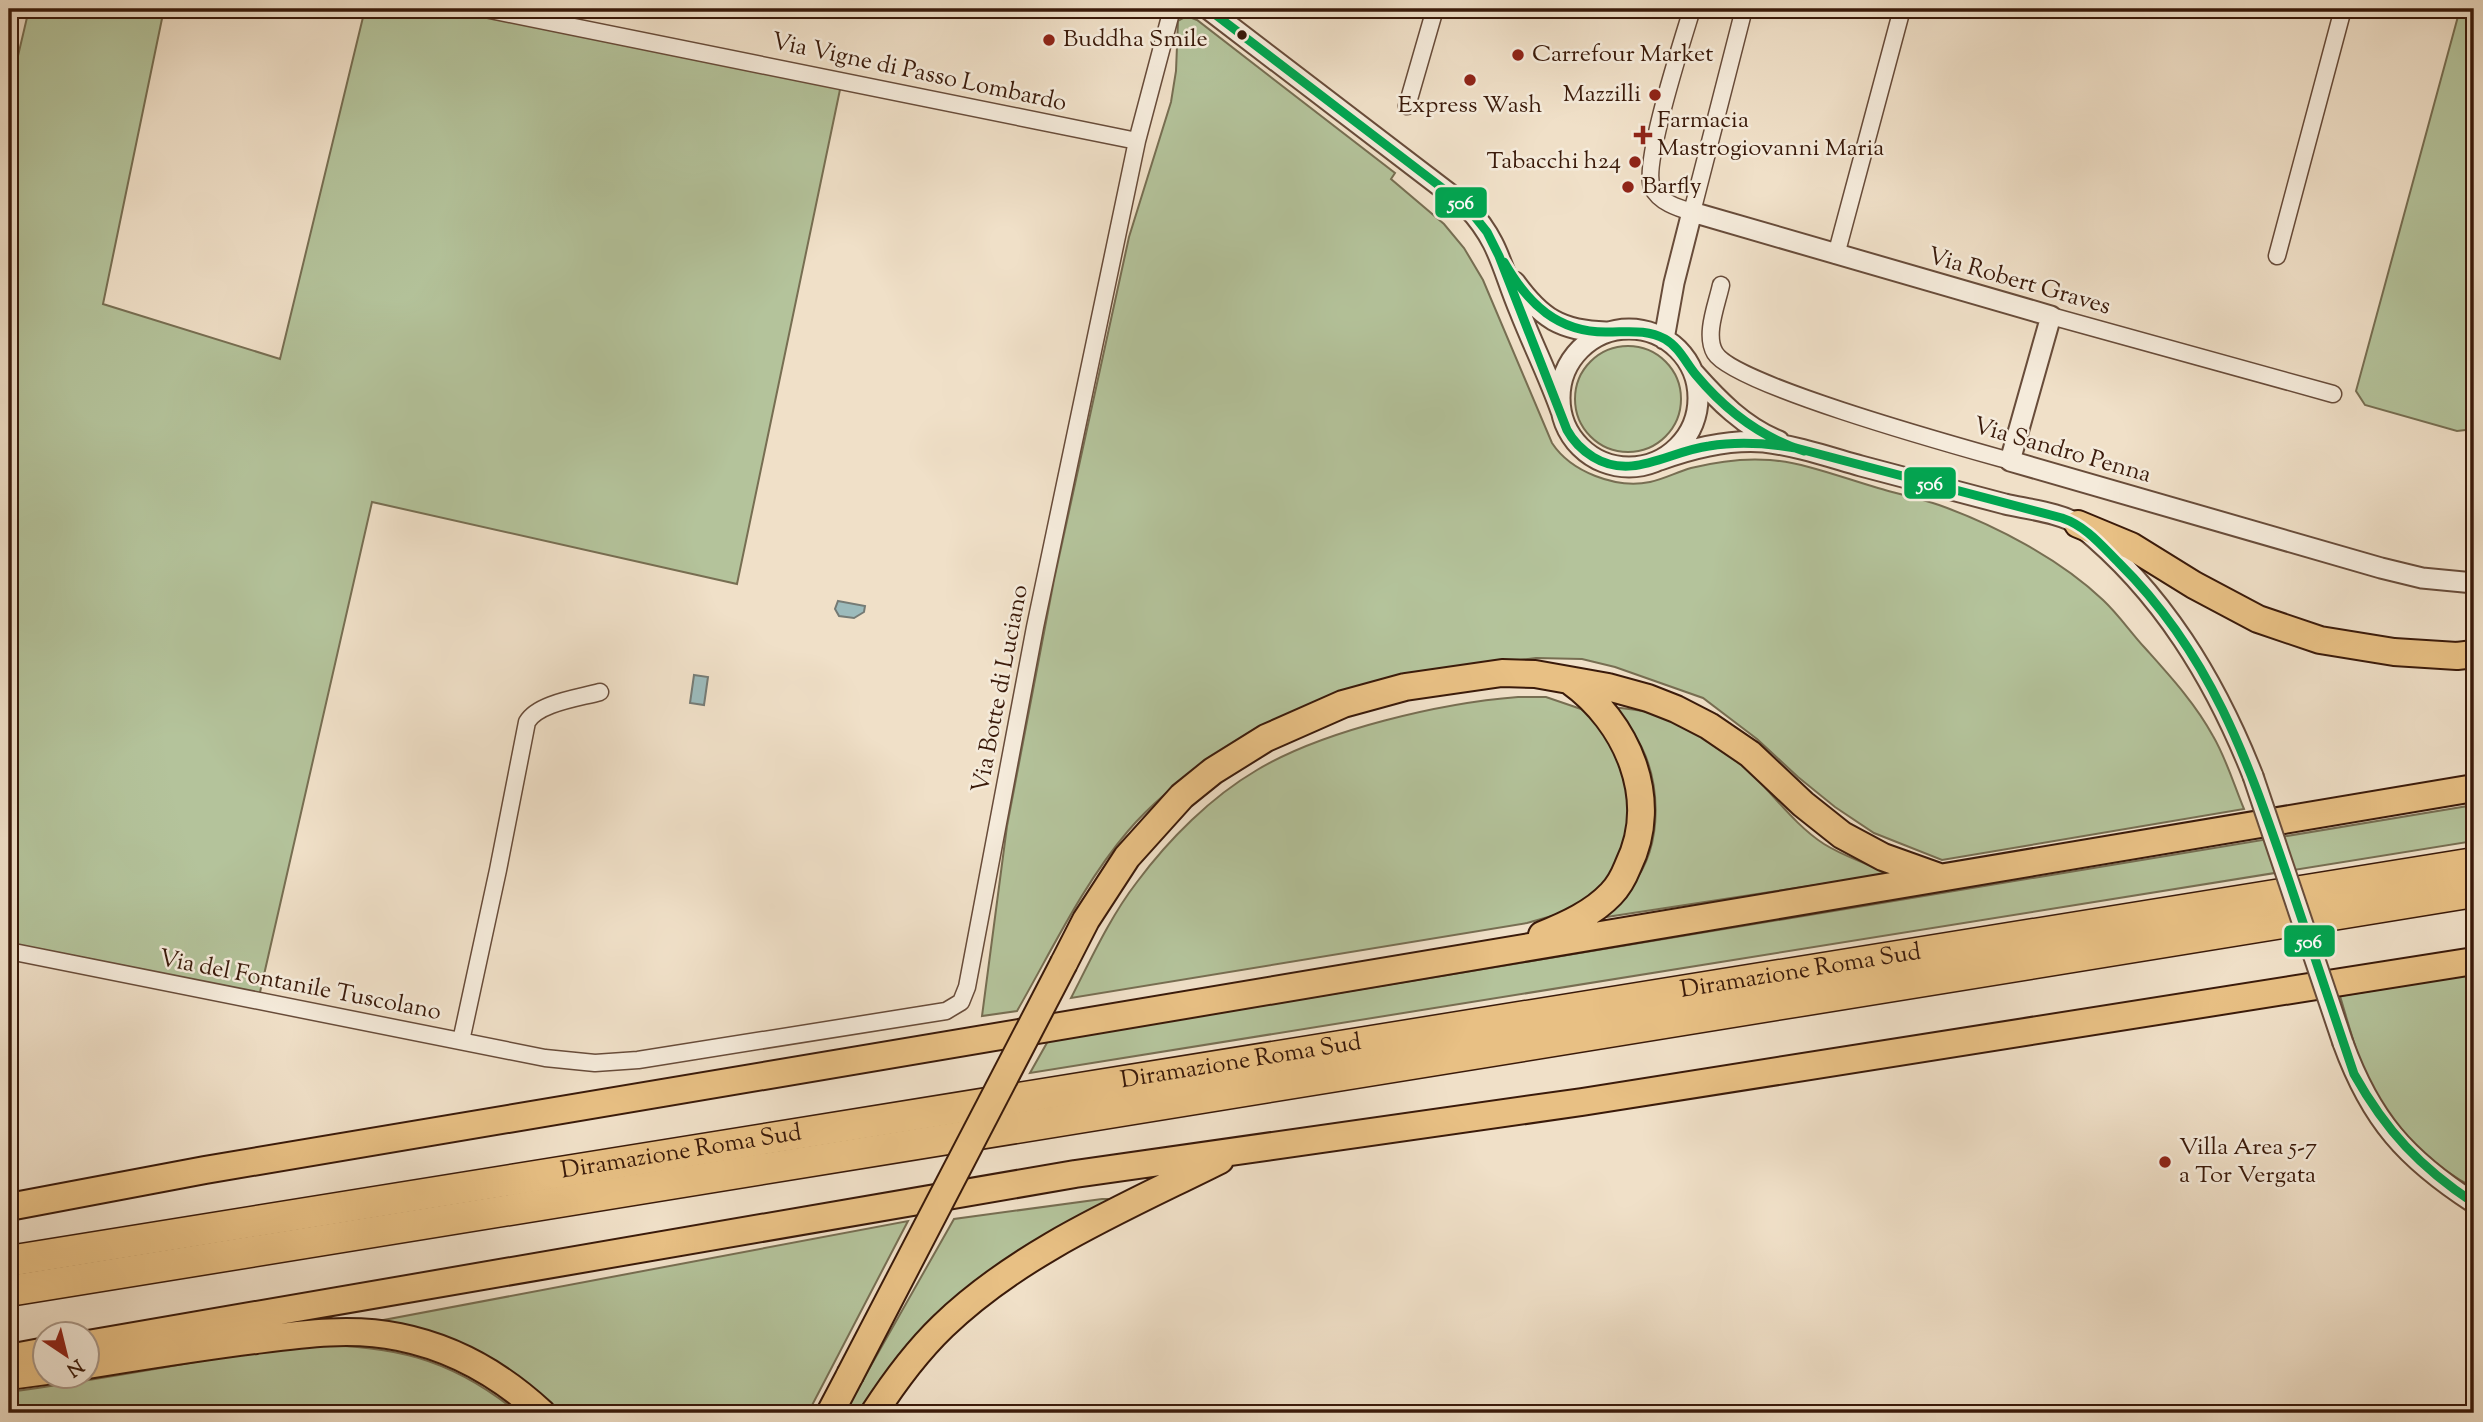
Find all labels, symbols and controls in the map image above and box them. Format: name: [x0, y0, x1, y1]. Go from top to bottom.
place label: Buddha Smile: [1063, 23, 1208, 57]
street label: Via Vigne di Passo Lombardo: [768, 25, 1070, 121]
unlabelled marker: [1235, 28, 1249, 42]
marker: Buddha Smile: [1041, 32, 1057, 48]
place label: Carrefour Market: [1532, 38, 1713, 72]
marker: Carrefour Market: [1510, 47, 1526, 63]
marker: Express Wash: [1462, 72, 1478, 88]
place label: Mazzilli: [1563, 78, 1641, 112]
marker: Mazzilli: [1647, 87, 1663, 103]
place label: Express Wash: [1398, 89, 1542, 123]
place label: Farmacia Mastrogiovanni Maria: [1657, 104, 1884, 166]
marker: Farmacia Mastrogiovanni Maria: [1635, 127, 1651, 143]
place label: Tabacchi h24: [1487, 145, 1621, 179]
marker: Tabacchi h24: [1627, 154, 1643, 170]
place label: Barfly: [1642, 170, 1702, 204]
marker: Barfly: [1620, 179, 1636, 195]
line badge: 506: [1434, 186, 1488, 219]
text: 506: [1446, 191, 1474, 218]
street label: Via Robert Graves: [1924, 240, 2114, 324]
street label: Via Sandro Penna: [1969, 409, 2155, 493]
line badge: 506: [1903, 466, 1957, 500]
text: 506: [1915, 472, 1943, 499]
street label: Via Botte di Luciano: [964, 582, 1038, 796]
line badge: 506: [2283, 924, 2336, 958]
text: 506: [2294, 930, 2322, 957]
street label: Diramazione Roma Sud: [1678, 935, 1924, 1008]
street label: Via del Fontanile Tuscolano: [156, 942, 444, 1030]
street label: Diramazione Roma Sud: [1118, 1026, 1364, 1098]
street label: Diramazione Roma Sud: [558, 1116, 805, 1189]
place label: Villa Area 5-7 a Tor Vergata: [2179, 1131, 2317, 1193]
marker: Villa Area 5-7 a Tor Vergata: [2157, 1154, 2173, 1170]
north arrow: [32, 1320, 102, 1390]
text: N: [60, 1351, 88, 1382]

